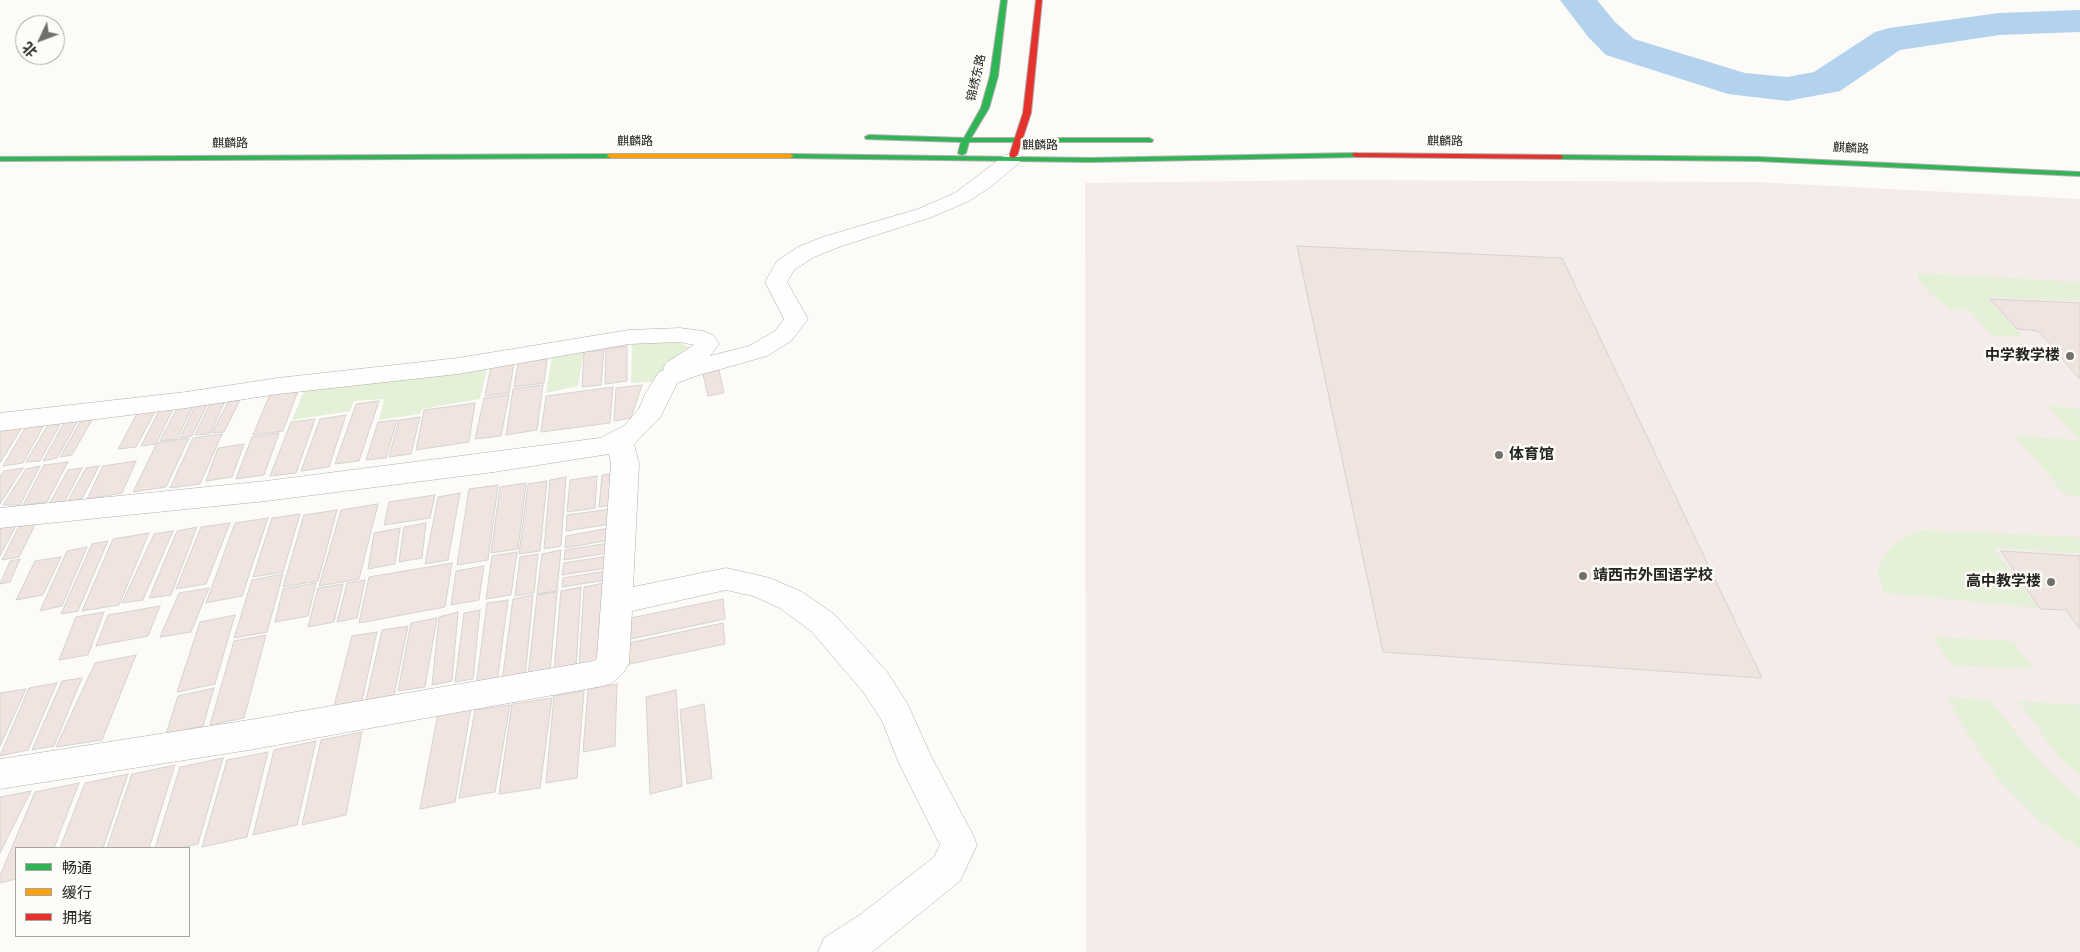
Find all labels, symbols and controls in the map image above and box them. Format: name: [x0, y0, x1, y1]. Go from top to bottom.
north arrow: [15, 15, 65, 65]
text: 北: [19, 39, 40, 60]
street label: 锦绣东路: [965, 53, 989, 103]
street label: 麒麟路: [1427, 134, 1463, 150]
street label: 麒麟路: [617, 135, 653, 149]
street label: 麒麟路: [212, 137, 248, 151]
street label: 麒麟路: [1022, 139, 1058, 153]
street label: 麒麟路: [1833, 141, 1869, 157]
place label: 中学教学楼: [1985, 347, 2060, 365]
marker: 中学教学楼: [2064, 350, 2076, 362]
place label: 体育馆: [1509, 446, 1554, 464]
marker: 体育馆: [1493, 449, 1505, 461]
place label: 靖西市外国语学校: [1593, 567, 1713, 585]
marker: 靖西市外国语学校: [1577, 570, 1589, 582]
place label: 高中教学楼: [1966, 573, 2041, 591]
marker: 高中教学楼: [2045, 576, 2057, 588]
legend: [15, 847, 190, 937]
text: 畅通: [62, 859, 92, 877]
text: 缓行: [62, 884, 92, 902]
text: 拥堵: [62, 909, 92, 927]

